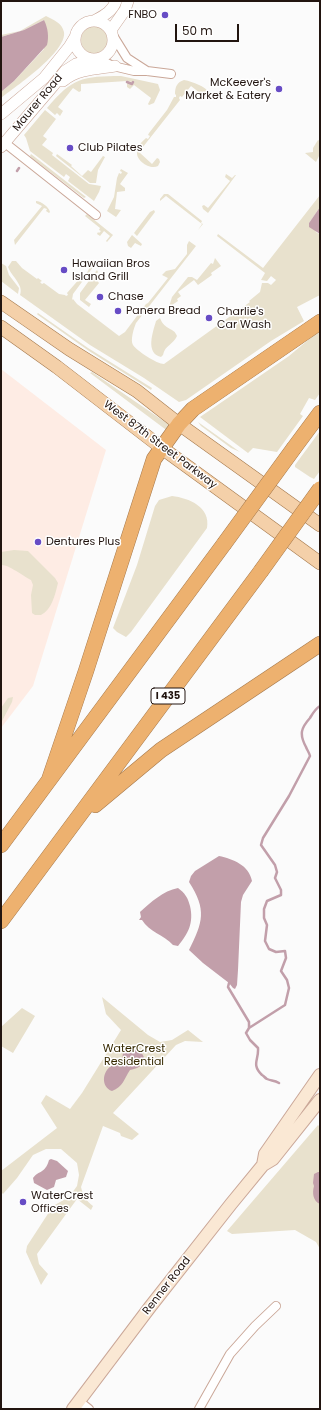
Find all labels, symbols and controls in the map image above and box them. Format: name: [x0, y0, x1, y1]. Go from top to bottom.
place label: FNBO: [128, 8, 157, 22]
marker: FNBO: [160, 10, 170, 20]
scale bar: [177, 16, 241, 42]
text: 50 m: [182, 22, 213, 39]
street label: Maurer Road: [10, 72, 66, 134]
place label: McKeever's Market & Eatery: [185, 76, 271, 102]
marker: McKeever's Market & Eatery: [274, 84, 284, 94]
place label: Club Pilates: [78, 141, 142, 155]
marker: Club Pilates: [65, 143, 75, 153]
place label: Hawaiian Bros Island Grill: [72, 257, 150, 283]
marker: Hawaiian Bros Island Grill: [59, 265, 69, 275]
place label: Chase: [108, 290, 144, 304]
marker: Chase: [95, 292, 105, 302]
place label: Panera Bread: [126, 304, 201, 318]
place label: Charlie's Car Wash: [217, 305, 271, 331]
marker: Panera Bread: [113, 306, 123, 316]
marker: Charlie's Car Wash: [204, 313, 214, 323]
street label: West 87th Street Parkway: [101, 398, 219, 492]
place label: Dentures Plus: [46, 535, 120, 549]
marker: Dentures Plus: [33, 537, 43, 547]
road number: I 435: [151, 688, 185, 704]
park label: WaterCrest Residential: [103, 1042, 165, 1068]
place label: WaterCrest Offices: [31, 1189, 93, 1215]
marker: WaterCrest Offices: [18, 1197, 28, 1207]
street label: Renner Road: [140, 1254, 194, 1318]

